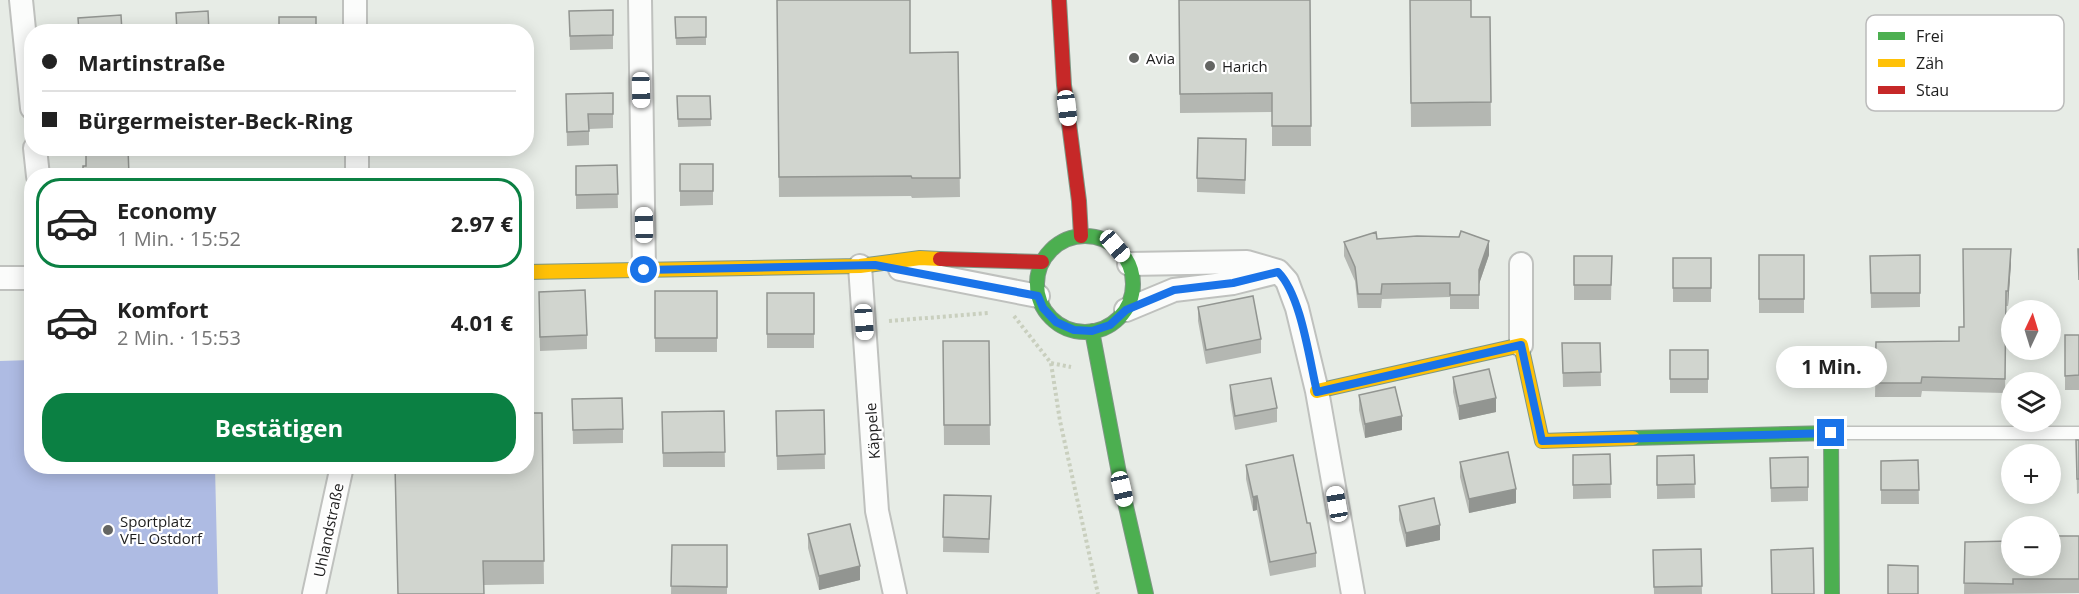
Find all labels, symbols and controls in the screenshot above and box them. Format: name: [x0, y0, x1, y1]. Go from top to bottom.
legend: [1866, 15, 2064, 111]
text: Frei: [1916, 25, 1944, 47]
text: Martinstraße: [78, 47, 225, 77]
place label: Avia: [1146, 48, 1175, 68]
marker: Avia: [1127, 51, 1141, 65]
text: Zäh: [1916, 52, 1944, 74]
place label: Harich: [1222, 56, 1268, 76]
marker: Harich: [1203, 59, 1217, 73]
car: [632, 72, 650, 108]
text: Stau: [1916, 79, 1949, 101]
car: [1056, 89, 1078, 127]
text: Bürgermeister-Beck-Ring: [78, 105, 352, 135]
text: Economy: [117, 195, 216, 225]
icon: car: [45, 196, 99, 250]
car: [635, 207, 653, 243]
text: 2.97 €: [451, 208, 513, 238]
text: 1 Min. · 15:52: [117, 225, 241, 252]
car: [1096, 227, 1134, 265]
route start: [630, 256, 657, 283]
text: Komfort: [117, 294, 209, 324]
icon: car: [45, 295, 99, 349]
north arrow: [2001, 300, 2061, 360]
map controls: [2001, 300, 2061, 576]
car: [854, 303, 874, 341]
text: 4.01 €: [451, 307, 513, 337]
text: 2 Min. · 15:53: [117, 324, 241, 351]
callout: 1 Min.: [1776, 346, 1886, 388]
text: 1 Min.: [1801, 353, 1862, 380]
button: layers: [2001, 372, 2061, 432]
button: Bestätigen: [42, 393, 516, 462]
street label: Käppele: [860, 402, 884, 460]
route end: [1817, 419, 1844, 446]
button: +: [2001, 444, 2061, 504]
car: [1109, 469, 1135, 509]
street label: Uhlandstraße: [308, 481, 348, 579]
car: [1325, 485, 1349, 523]
place label: Sportplatz VFL Ostdorf: [120, 511, 203, 548]
button: −: [2001, 516, 2061, 576]
marker: Sportplatz VFL Ostdorf: [101, 523, 115, 537]

